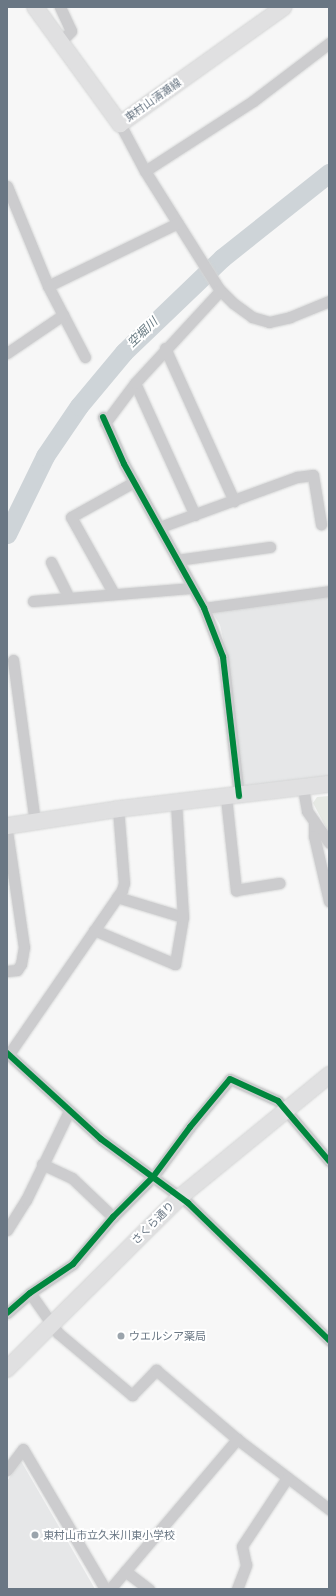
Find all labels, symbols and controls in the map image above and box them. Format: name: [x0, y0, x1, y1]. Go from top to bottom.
street label: 東村山清瀬線: [122, 76, 184, 124]
water label: 空堀川: [125, 315, 161, 351]
street label: さくら通り: [129, 1199, 177, 1247]
place label: ウエルシア薬局: [129, 1329, 206, 1343]
marker: ウエルシア薬局: [116, 1331, 126, 1341]
place label: 東村山市立久米川東小学校: [43, 1528, 175, 1542]
marker: 東村山市立久米川東小学校: [30, 1530, 40, 1540]

